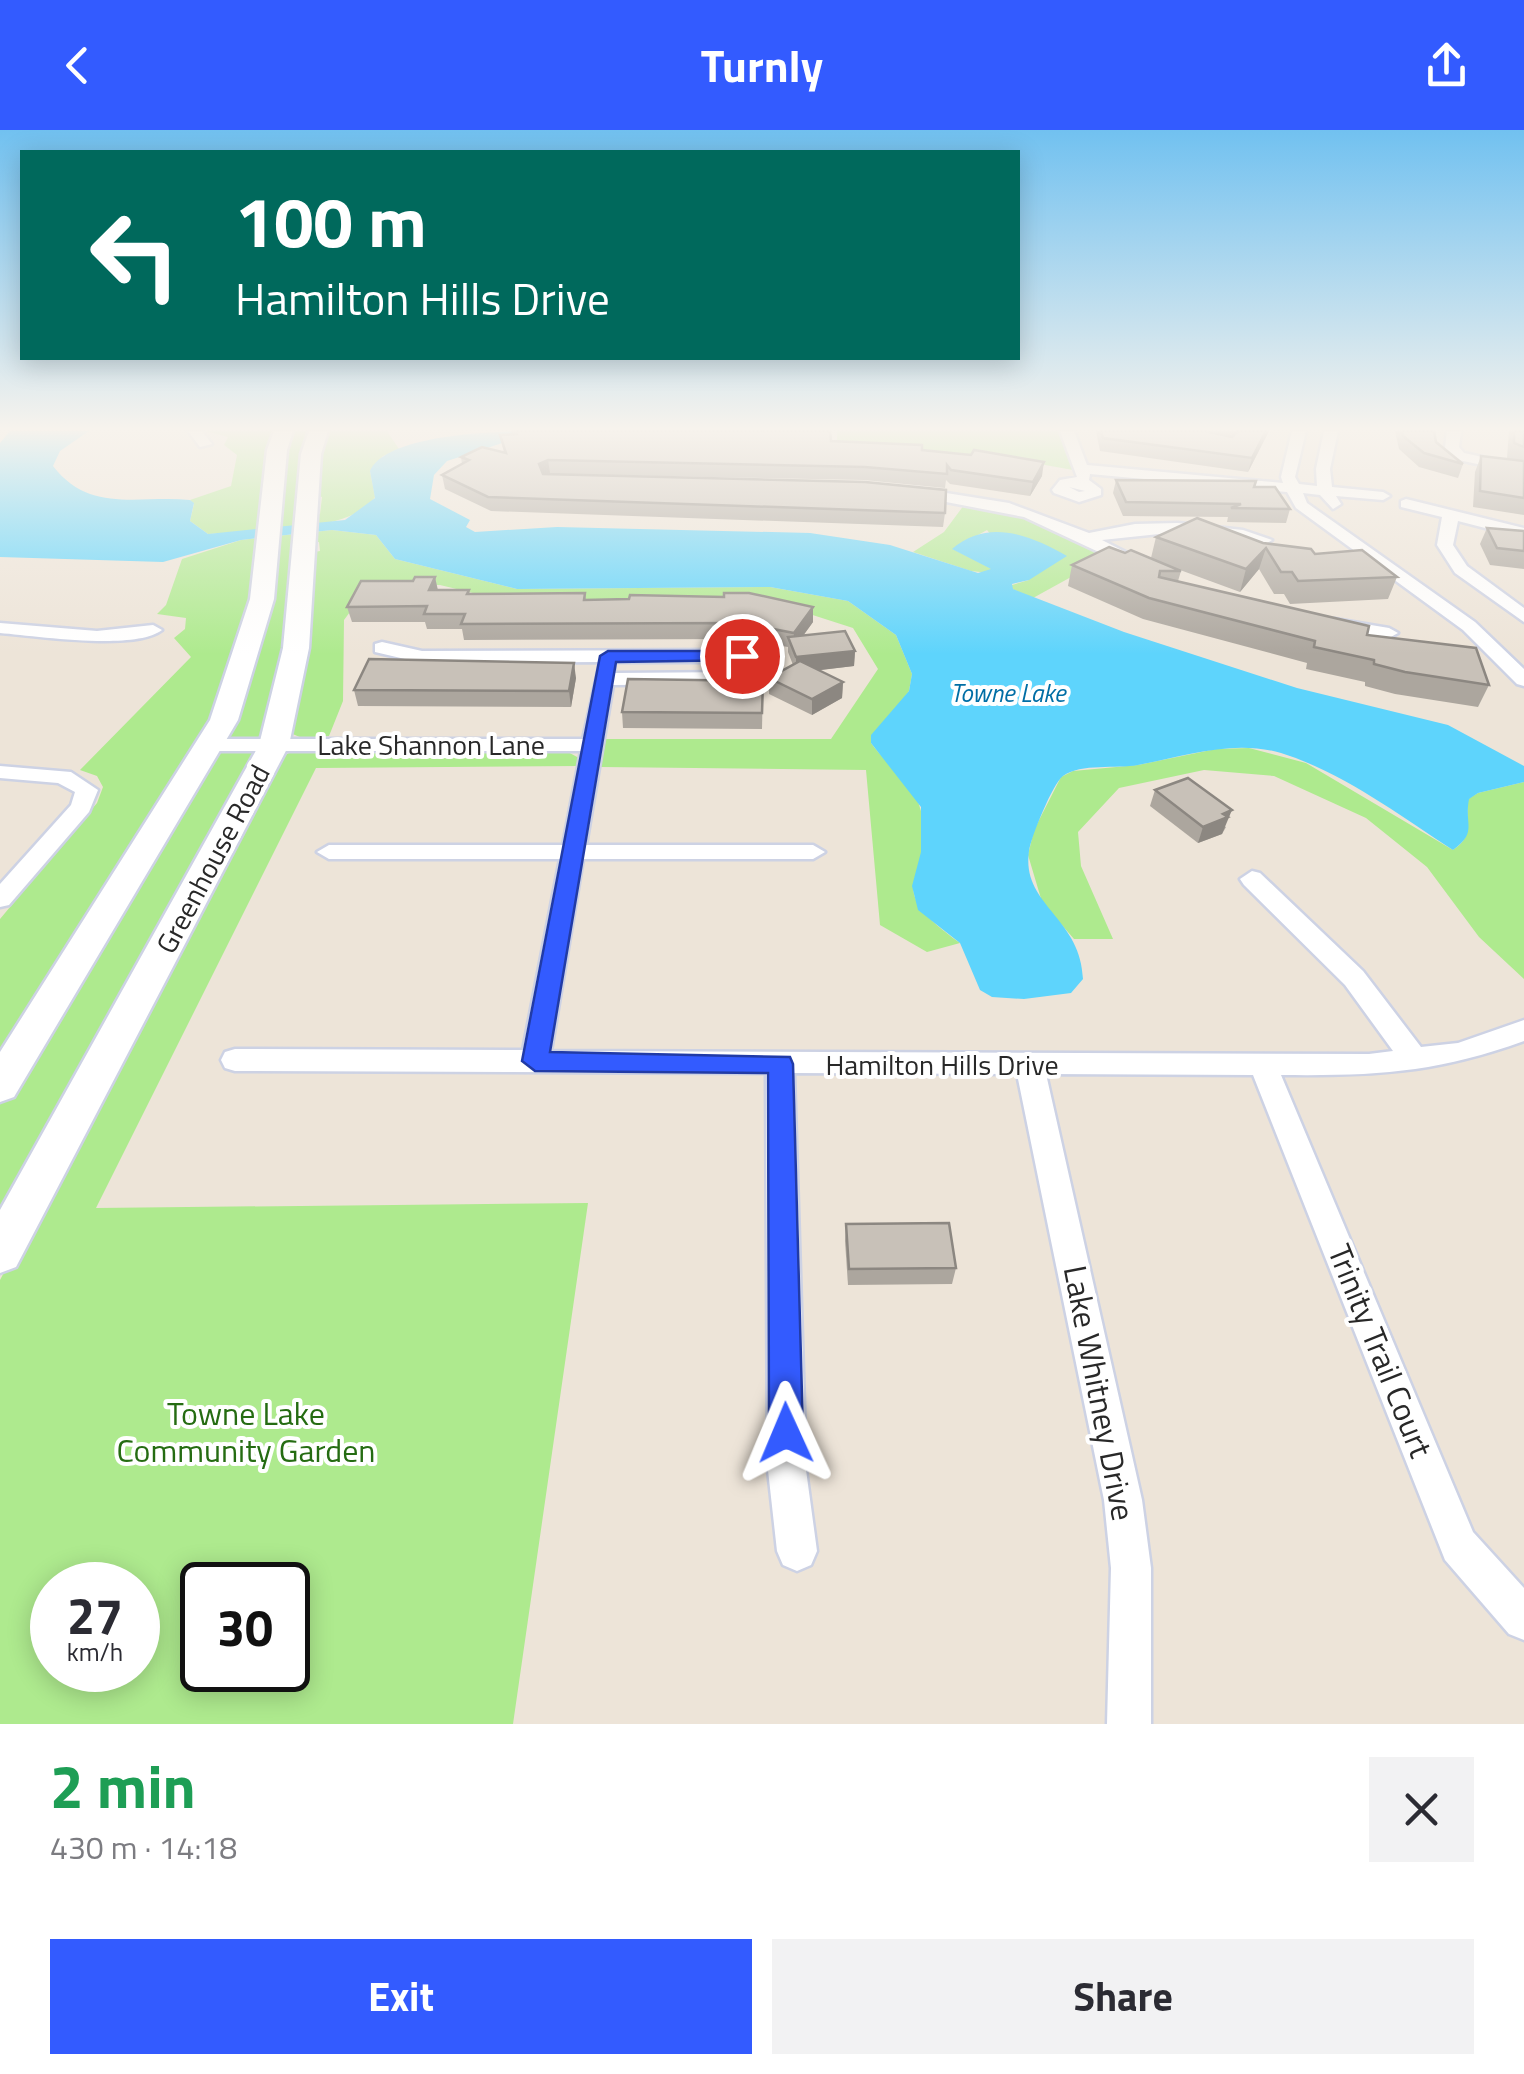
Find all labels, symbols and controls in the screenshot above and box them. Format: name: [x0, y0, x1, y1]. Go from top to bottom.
text: Turnly: [701, 31, 823, 99]
icon: back: [50, 38, 105, 93]
icon: share: [1419, 38, 1474, 93]
text: 100 m: [235, 168, 427, 274]
icon: left: [70, 190, 200, 320]
text: Hamilton Hills Drive: [235, 264, 610, 332]
pin: [700, 614, 785, 699]
icon: arrive: [715, 629, 770, 684]
water label: Towne Lake: [950, 674, 1067, 712]
street label: Lake Shannon Lane: [317, 723, 545, 766]
street label: Greenhouse Road: [145, 757, 281, 961]
street label: Hamilton Hills Drive: [825, 1043, 1059, 1086]
street label: Trinity Trail Court: [1316, 1237, 1446, 1464]
street label: Lake Whitney Drive: [1052, 1261, 1148, 1524]
position arrow: [734, 1381, 838, 1485]
park label: Towne Lake Community Garden: [116, 1389, 376, 1474]
speed limit sign: 30: [180, 1562, 310, 1692]
text: 27: [67, 1577, 123, 1653]
text: km/h: [67, 1633, 123, 1671]
text: 2 min: [50, 1740, 196, 1831]
button: close: [1369, 1757, 1474, 1862]
text: 430 m · 14:18: [50, 1823, 237, 1871]
button: Exit: [50, 1939, 752, 2054]
button: Share: [772, 1939, 1474, 2054]

